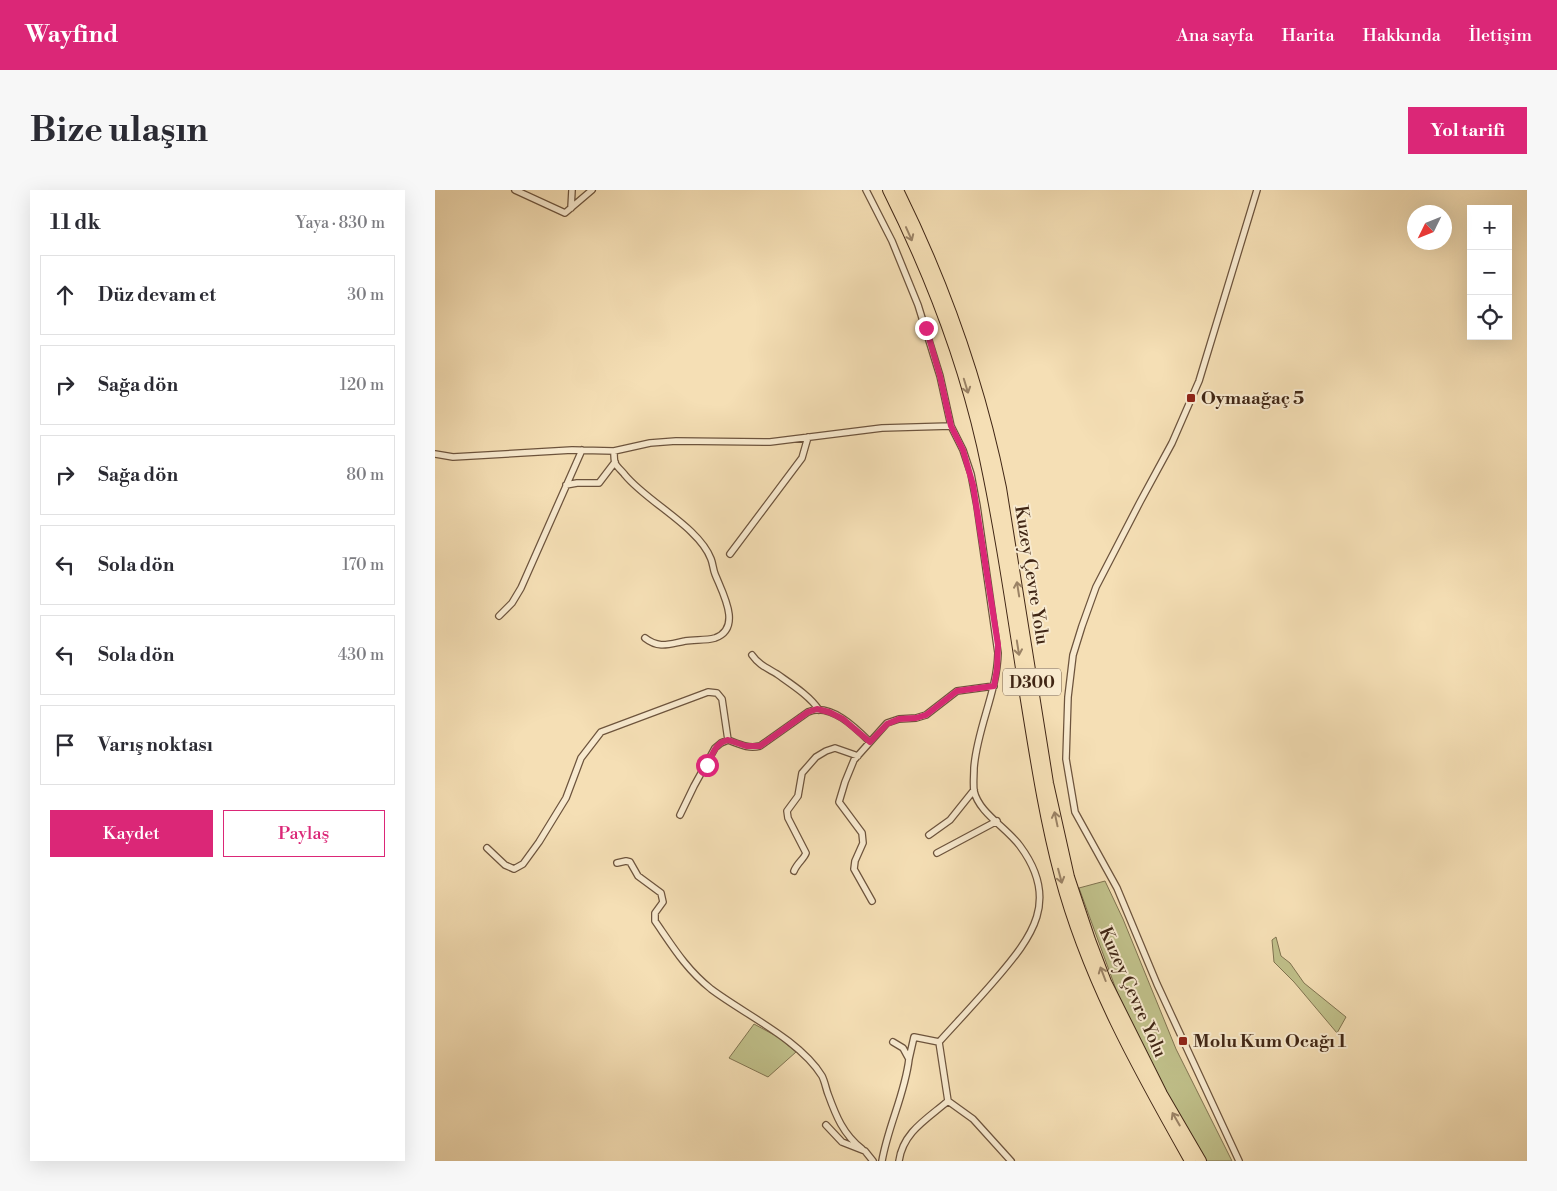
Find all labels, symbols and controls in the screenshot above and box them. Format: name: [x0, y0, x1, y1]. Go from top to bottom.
text: Wayfind: [25, 20, 118, 50]
text: Ana sayfa: [1176, 24, 1254, 47]
text: Harita: [1282, 24, 1335, 47]
text: Hakkında: [1363, 24, 1441, 47]
text: İletişim: [1469, 24, 1532, 47]
button: Yol tarifi: [1408, 107, 1527, 154]
text: Bize ulaşın: [30, 109, 208, 152]
north arrow: [1407, 205, 1452, 250]
map controls: [1467, 205, 1512, 340]
button: +: [1467, 205, 1512, 250]
text: 11 dk: [50, 210, 100, 236]
text: Yaya · 830 m: [296, 213, 385, 233]
one-way arrow: [904, 226, 914, 241]
button: −: [1467, 250, 1512, 295]
icon: ahead: [51, 281, 79, 309]
text: Düz devam et: [98, 283, 216, 307]
text: 30 m: [347, 285, 384, 305]
button: locate: [1467, 295, 1512, 340]
route end: [915, 317, 938, 340]
icon: right: [51, 371, 79, 399]
text: Sağa dön: [98, 373, 178, 397]
text: 120 m: [340, 375, 384, 395]
one-way arrow: [961, 378, 971, 394]
place label: Oymaağaç 5: [1201, 387, 1304, 410]
marker: Oymaağaç 5: [1185, 392, 1197, 404]
icon: right: [51, 461, 79, 489]
text: Sağa dön: [98, 463, 178, 487]
text: 80 m: [346, 465, 384, 485]
street label: Kuzey Çevre Yolu: [1009, 504, 1054, 647]
icon: left: [51, 551, 79, 579]
text: Sola dön: [98, 553, 174, 577]
text: 170 m: [342, 555, 384, 575]
one-way arrow: [1012, 582, 1022, 598]
one-way arrow: [1013, 640, 1023, 656]
icon: left: [51, 641, 79, 669]
text: Sola dön: [98, 643, 174, 667]
text: 430 m: [338, 645, 384, 665]
road number: D300: [1003, 668, 1061, 696]
icon: arrive: [51, 731, 79, 759]
text: Varış noktası: [98, 733, 213, 757]
route start: [696, 754, 719, 777]
button: Kaydet: [50, 810, 213, 857]
button: Paylaş: [223, 810, 385, 857]
one-way arrow: [1051, 811, 1060, 827]
one-way arrow: [1056, 868, 1065, 884]
street label: Kuzey Çevre Yolu: [1093, 923, 1172, 1062]
one-way arrow: [1098, 967, 1107, 982]
place label: Molu Kum Ocağı 1: [1193, 1030, 1347, 1053]
marker: Molu Kum Ocağı 1: [1177, 1035, 1189, 1047]
one-way arrow: [1171, 1112, 1181, 1126]

